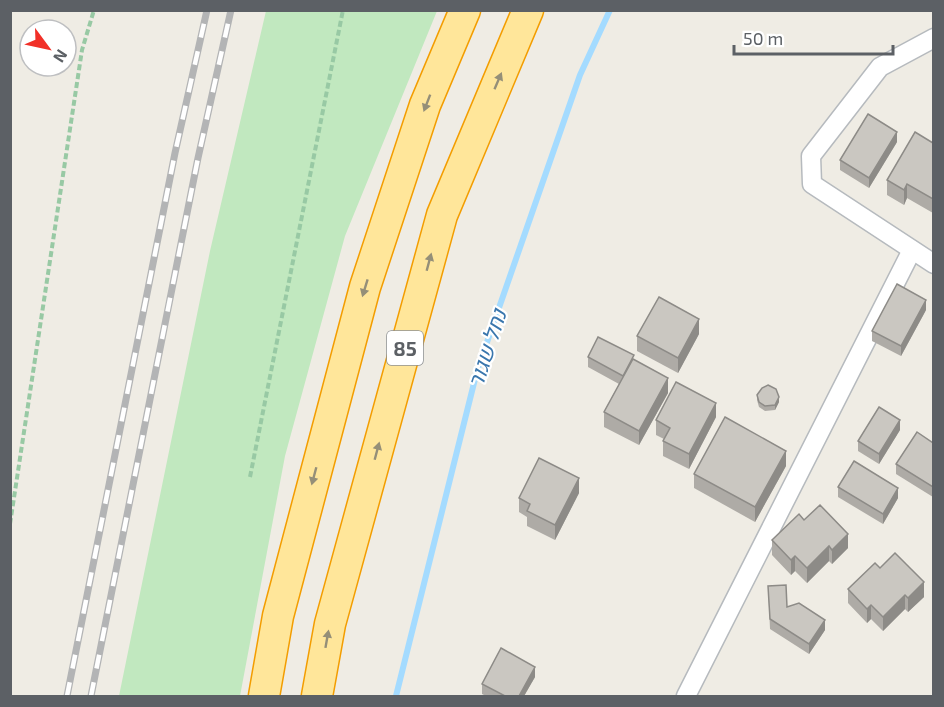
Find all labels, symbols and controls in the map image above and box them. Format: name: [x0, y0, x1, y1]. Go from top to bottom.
north arrow: [18, 18, 78, 78]
scale bar: [734, 18, 893, 56]
text: 50 m: [743, 27, 783, 49]
text: N: [50, 46, 72, 66]
one-way arrow: [493, 71, 503, 89]
one-way arrow: [421, 95, 431, 113]
one-way arrow: [425, 253, 434, 271]
one-way arrow: [360, 279, 369, 297]
water label: נחל שגור: [461, 304, 511, 390]
road number: 85: [387, 331, 423, 365]
one-way arrow: [373, 441, 383, 460]
one-way arrow: [309, 468, 318, 486]
one-way arrow: [323, 629, 332, 648]

